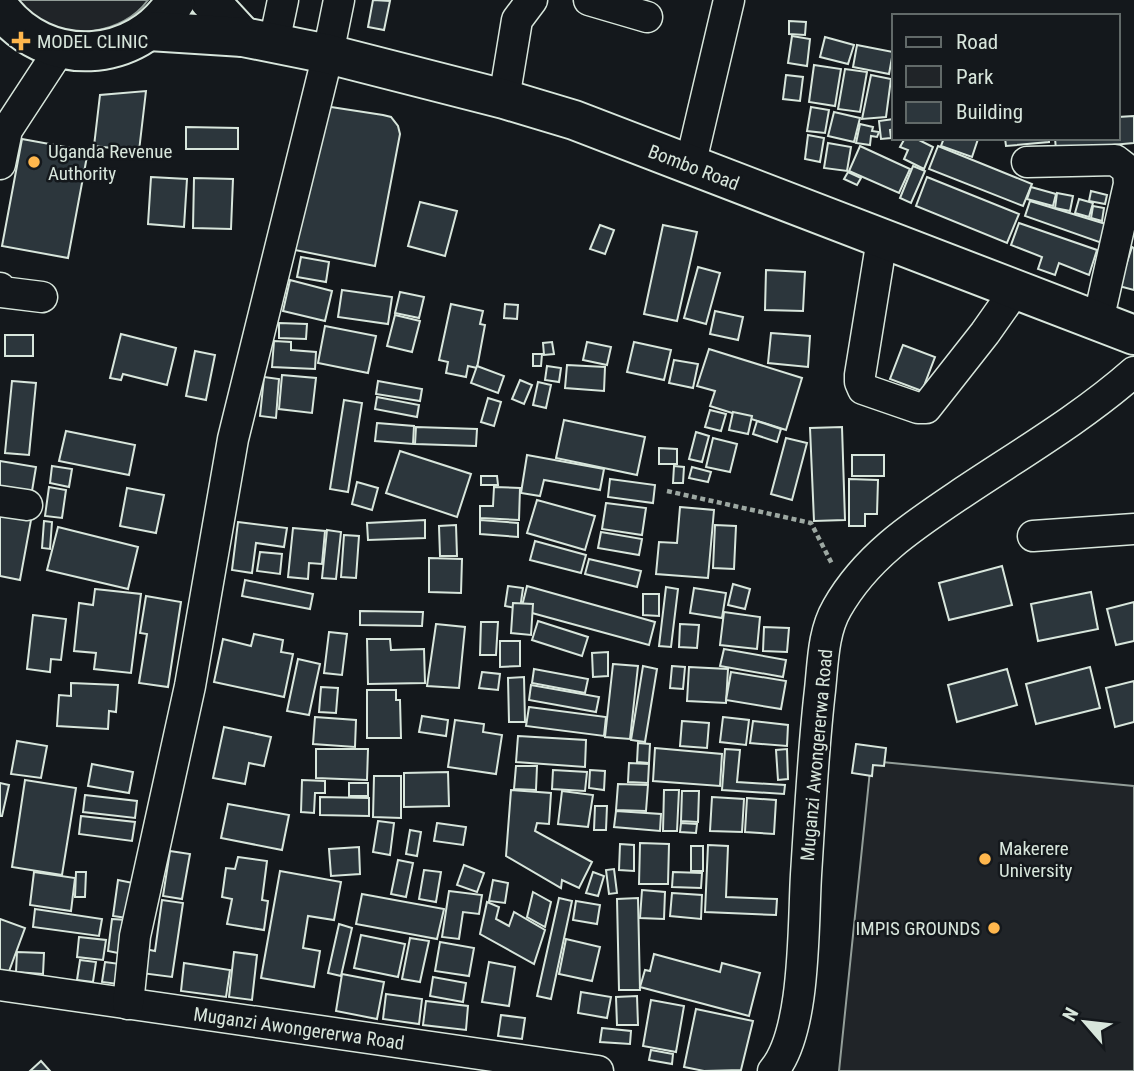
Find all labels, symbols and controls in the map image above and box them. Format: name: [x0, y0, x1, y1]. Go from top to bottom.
legend: [892, 14, 1120, 140]
place label: MODEL CLINIC: [37, 30, 148, 53]
text: Road: [956, 30, 998, 54]
marker: MODEL CLINIC: [11, 31, 31, 51]
text: Park: [956, 65, 994, 89]
text: Building: [956, 100, 1023, 124]
place label: Uganda Revenue Authority: [48, 140, 172, 185]
street label: Bombo Road: [645, 140, 743, 195]
marker: Uganda Revenue Authority: [26, 154, 42, 170]
street label: Muganzi Awongererwa Road: [796, 648, 837, 862]
place label: Makerere University: [999, 837, 1073, 882]
marker: Makerere University: [977, 851, 993, 867]
place label: IMPIS GROUNDS: [856, 917, 980, 940]
marker: IMPIS GROUNDS: [986, 920, 1002, 936]
north arrow: [1050, 987, 1120, 1057]
street label: Muganzi Awongererwa Road: [192, 1002, 406, 1055]
text: N: [1058, 1004, 1083, 1025]

